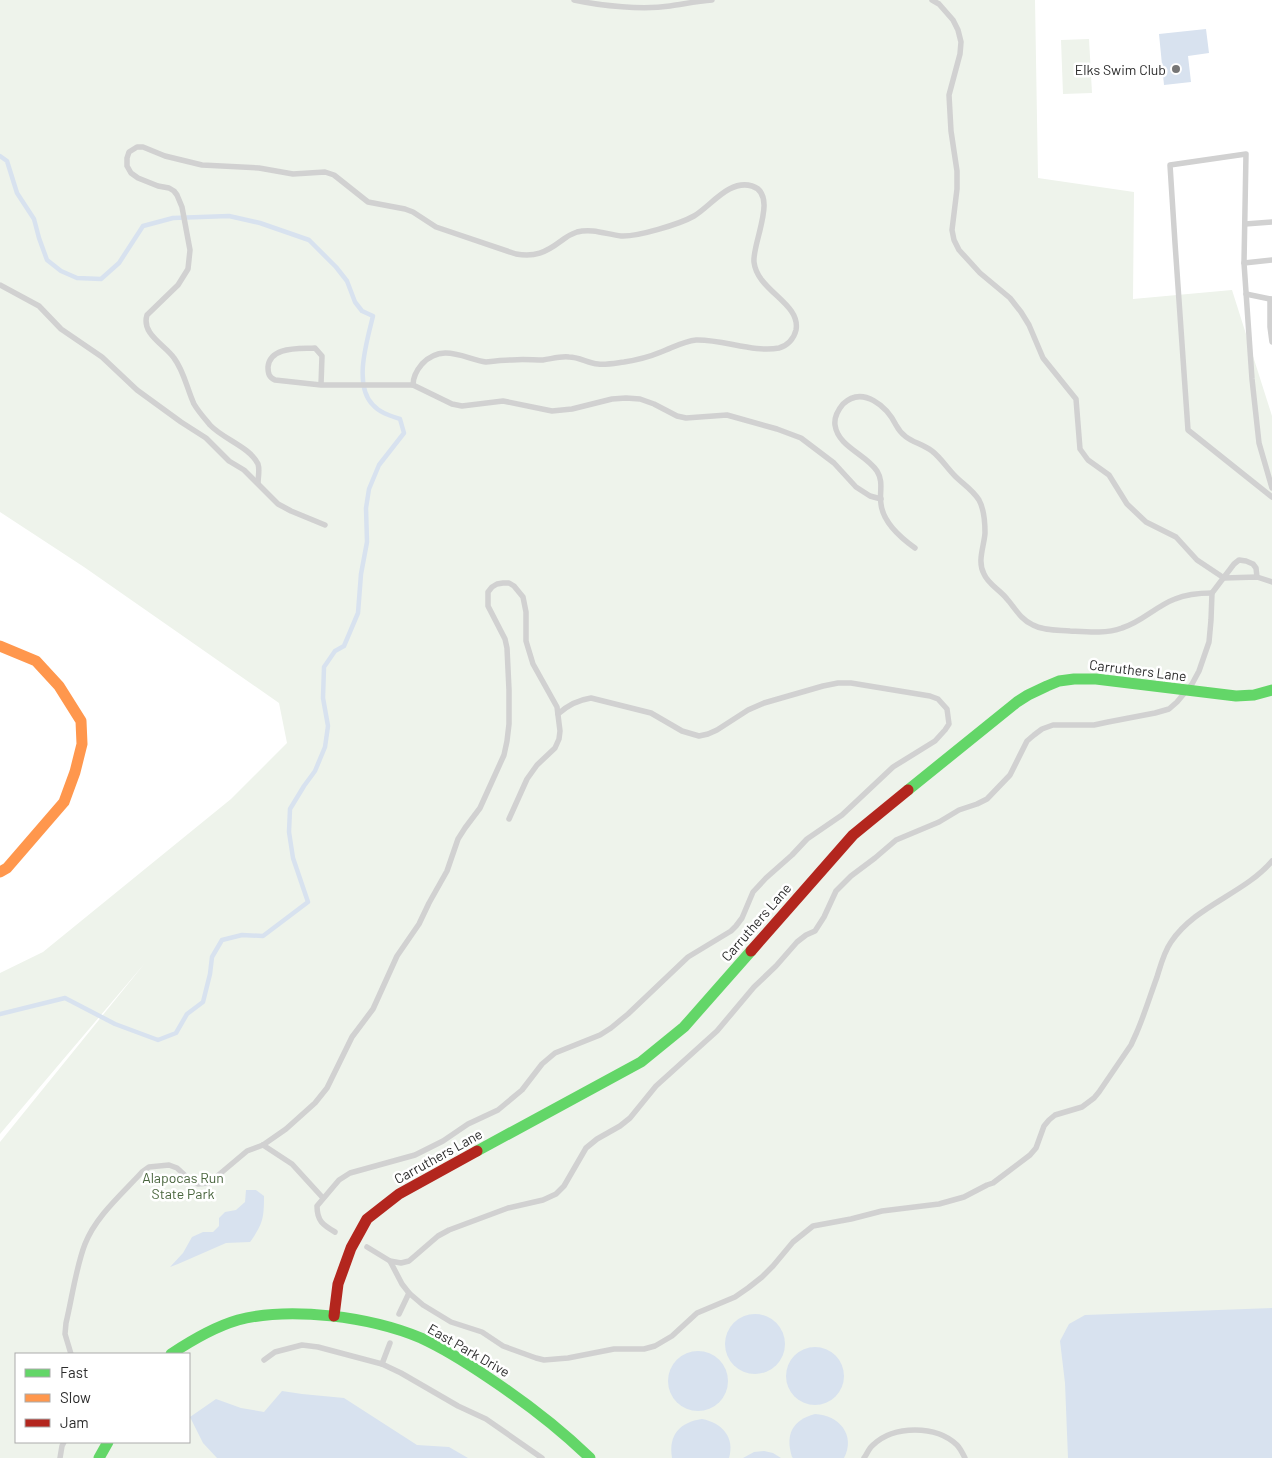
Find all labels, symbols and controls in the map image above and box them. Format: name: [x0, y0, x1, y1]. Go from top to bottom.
place label: Elks Swim Club: [1075, 61, 1166, 78]
marker: Elks Swim Club: [1170, 63, 1182, 75]
street label: Carruthers Lane: [1088, 656, 1188, 684]
street label: Carruthers Lane: [717, 879, 795, 965]
street label: Carruthers Lane: [391, 1125, 485, 1187]
park label: Alapocas Run State Park: [142, 1169, 224, 1202]
street label: East Park Drive: [425, 1320, 513, 1380]
legend: [15, 1353, 190, 1443]
text: Fast: [60, 1363, 88, 1381]
text: Slow: [60, 1388, 91, 1406]
text: Jam: [60, 1413, 89, 1431]

